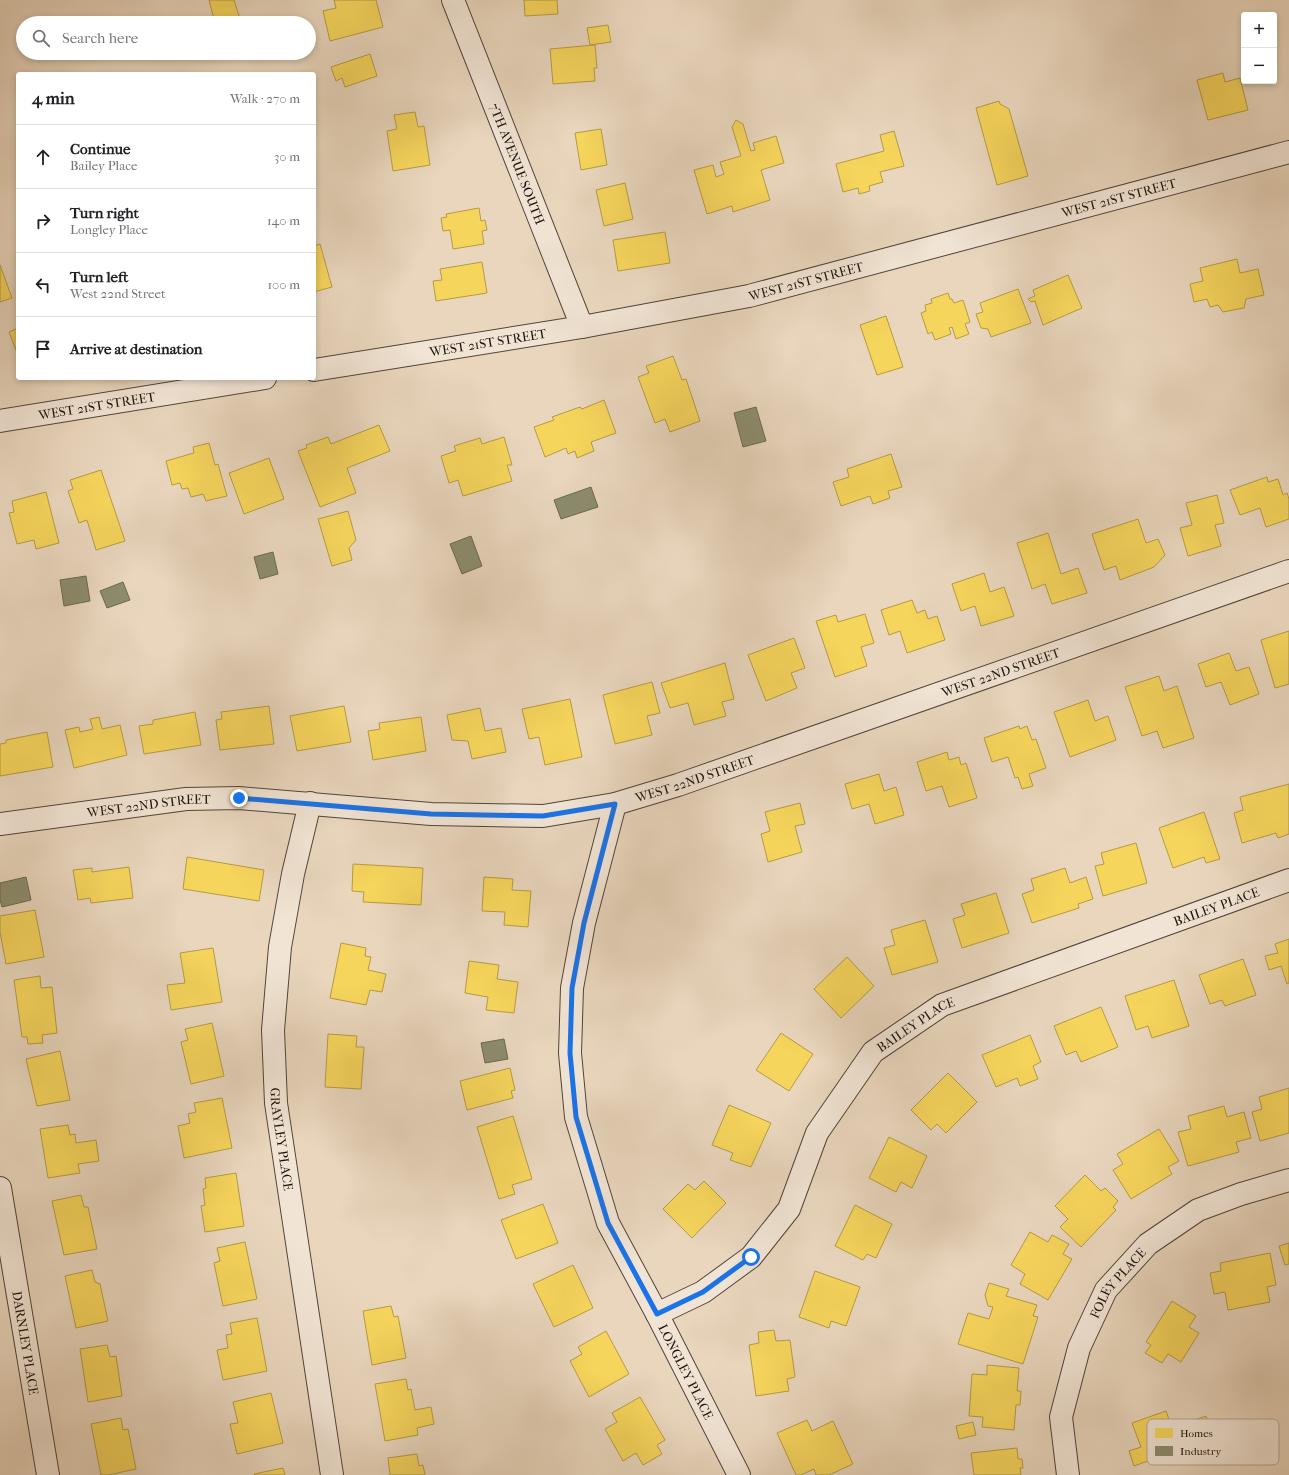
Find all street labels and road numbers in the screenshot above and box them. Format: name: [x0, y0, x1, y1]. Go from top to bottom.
street label: 7TH AVENUE SOUTH: [486, 101, 548, 227]
street label: WEST 21ST STREET: [1059, 175, 1178, 221]
street label: WEST 21ST STREET: [746, 259, 865, 304]
street label: WEST 21ST STREET: [427, 326, 548, 360]
street label: WEST 21ST STREET: [36, 389, 157, 423]
street label: WEST 22ND STREET: [939, 645, 1062, 700]
street label: WEST 22ND STREET: [632, 752, 756, 806]
street label: WEST 22ND STREET: [85, 792, 211, 820]
street label: BAILEY PLACE: [1171, 884, 1261, 929]
street label: BAILEY PLACE: [874, 994, 957, 1055]
street label: GRAYLEY PLACE: [267, 1087, 296, 1192]
street label: FOLEY PLACE: [1087, 1245, 1149, 1321]
street label: DARNLEY PLACE: [9, 1290, 42, 1396]
street label: LONGLEY PLACE: [655, 1322, 716, 1422]

